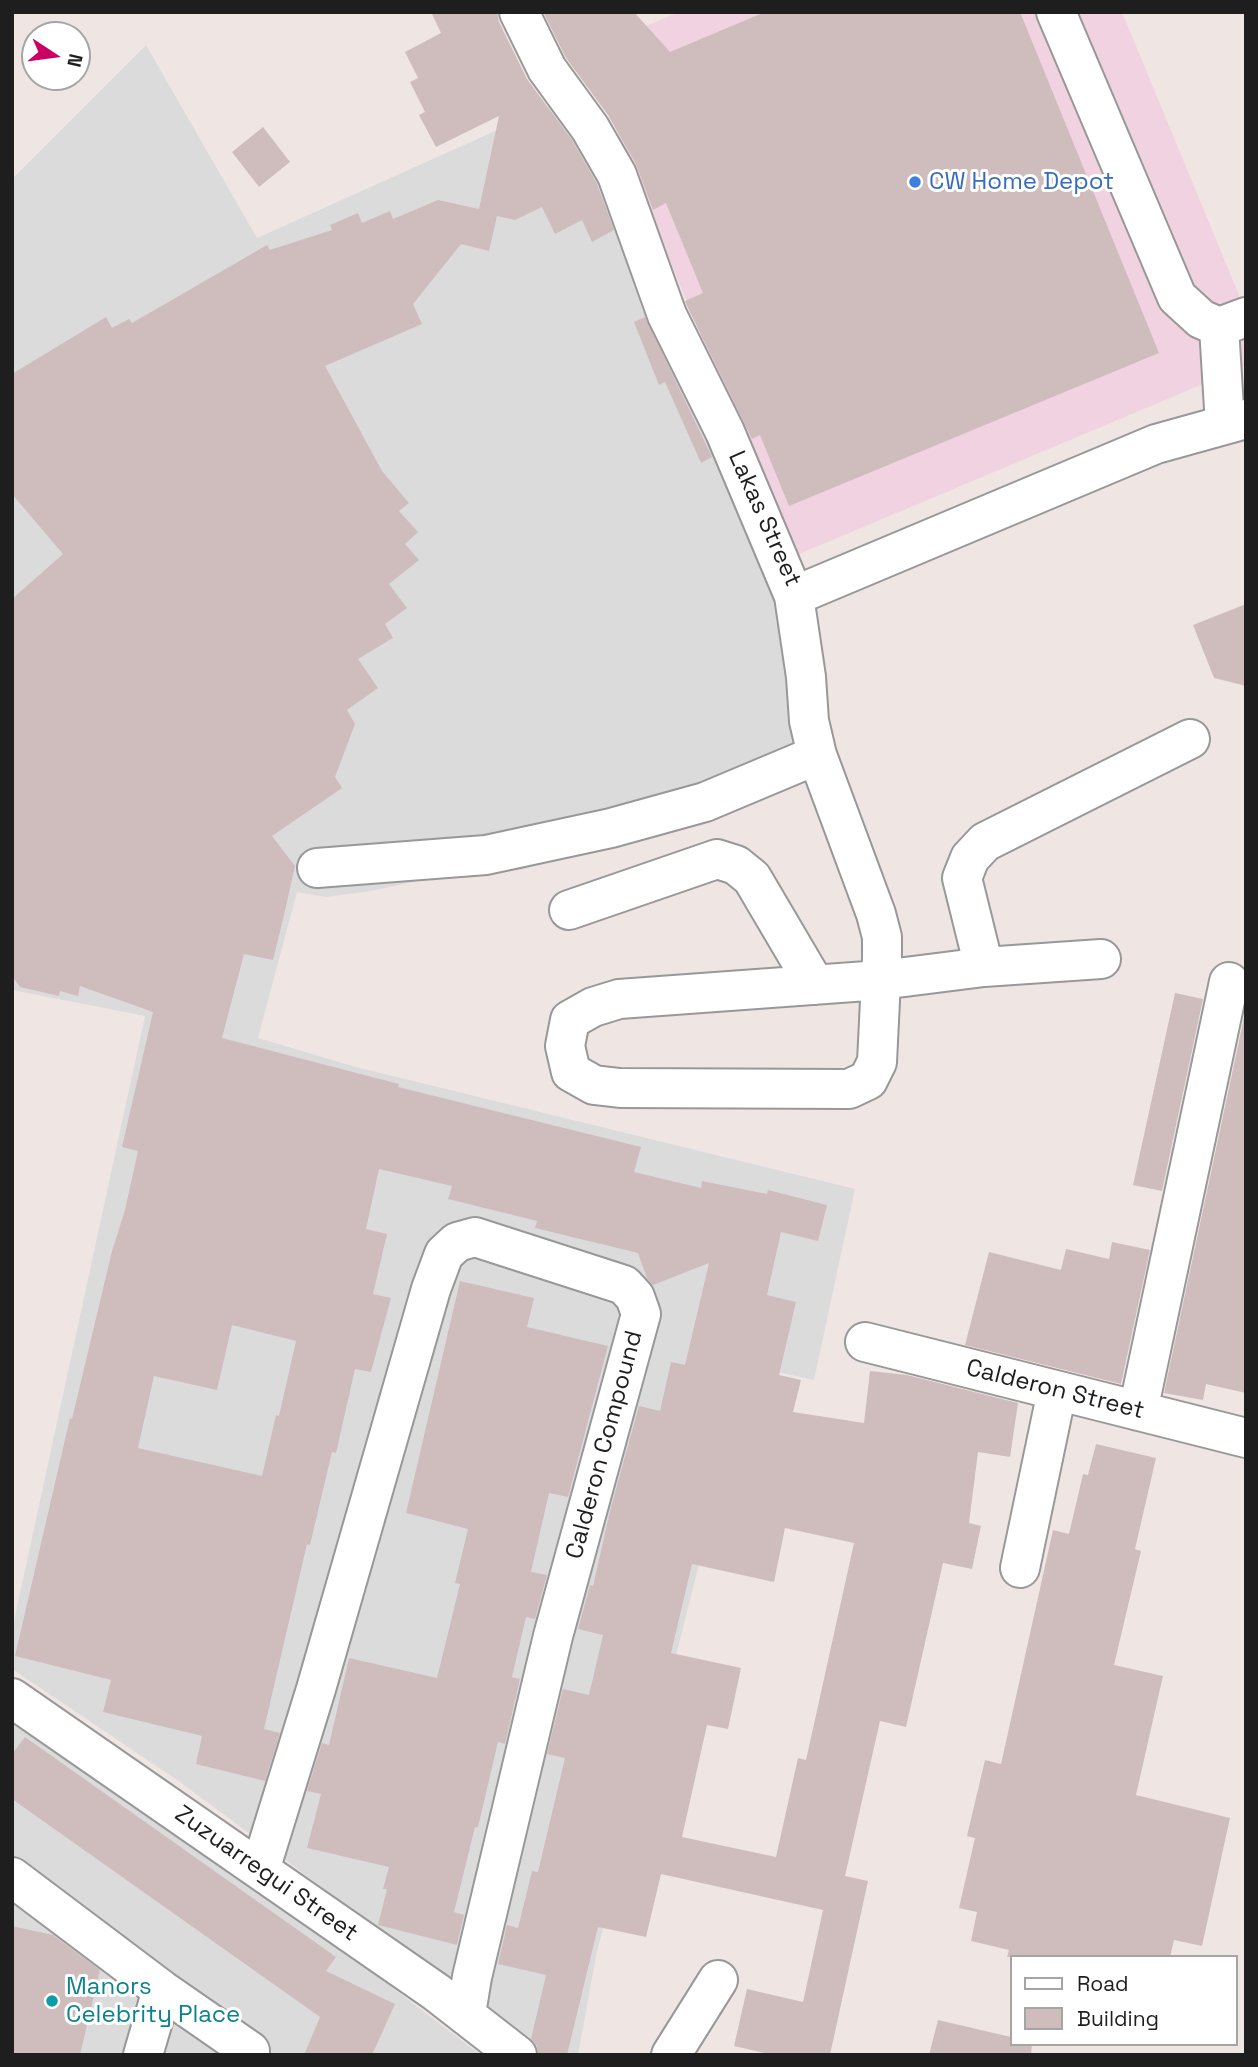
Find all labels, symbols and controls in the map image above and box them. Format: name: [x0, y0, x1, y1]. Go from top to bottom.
north arrow: [21, 21, 91, 91]
text: N: [61, 51, 89, 69]
place label: CW Home Depot: [929, 168, 1114, 196]
marker: CW Home Depot: [907, 174, 923, 190]
street label: Lakas Street: [721, 447, 807, 591]
street label: Calderon Compound: [561, 1328, 649, 1562]
street label: Calderon Street: [963, 1354, 1147, 1426]
street label: Zuzuarregui Street: [169, 1800, 363, 1948]
legend: [1010, 1955, 1237, 2046]
text: Road: [1077, 1970, 1129, 1997]
place label: Manors Celebrity Place: [66, 1973, 240, 2029]
marker: Manors Celebrity Place: [44, 1993, 60, 2009]
text: Building: [1077, 2005, 1159, 2032]

